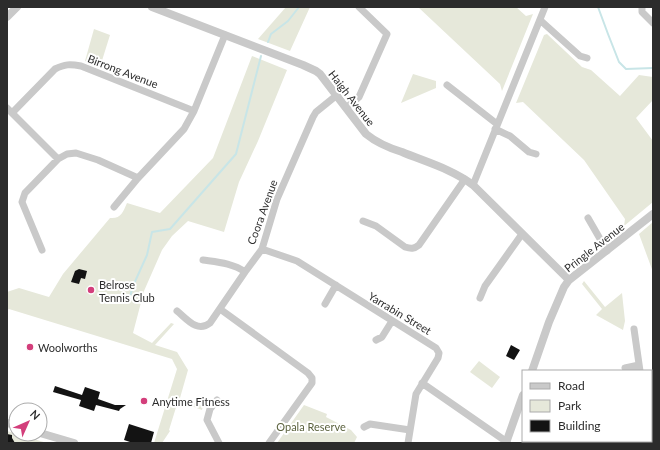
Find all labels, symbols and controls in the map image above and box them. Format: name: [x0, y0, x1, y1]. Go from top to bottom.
street label: Birrong Avenue: [86, 52, 160, 90]
street label: Haigh Avenue: [326, 68, 378, 129]
street label: Coora Avenue: [244, 178, 280, 246]
street label: Pringle Avenue: [562, 220, 627, 274]
place label: Belrose Tennis Club: [99, 278, 155, 304]
marker: Belrose Tennis Club: [86, 285, 96, 295]
street label: Yarrabin Street: [366, 289, 434, 337]
place label: Woolworths: [38, 341, 98, 354]
marker: Woolworths: [25, 342, 35, 352]
legend: [522, 370, 652, 442]
text: Road: [558, 378, 585, 393]
place label: Anytime Fitness: [152, 395, 230, 408]
marker: Anytime Fitness: [139, 396, 149, 406]
text: Park: [558, 398, 582, 413]
north arrow: [8, 402, 48, 442]
text: N: [28, 407, 43, 422]
text: Building: [558, 418, 601, 433]
park label: Opala Reserve: [276, 420, 346, 433]

